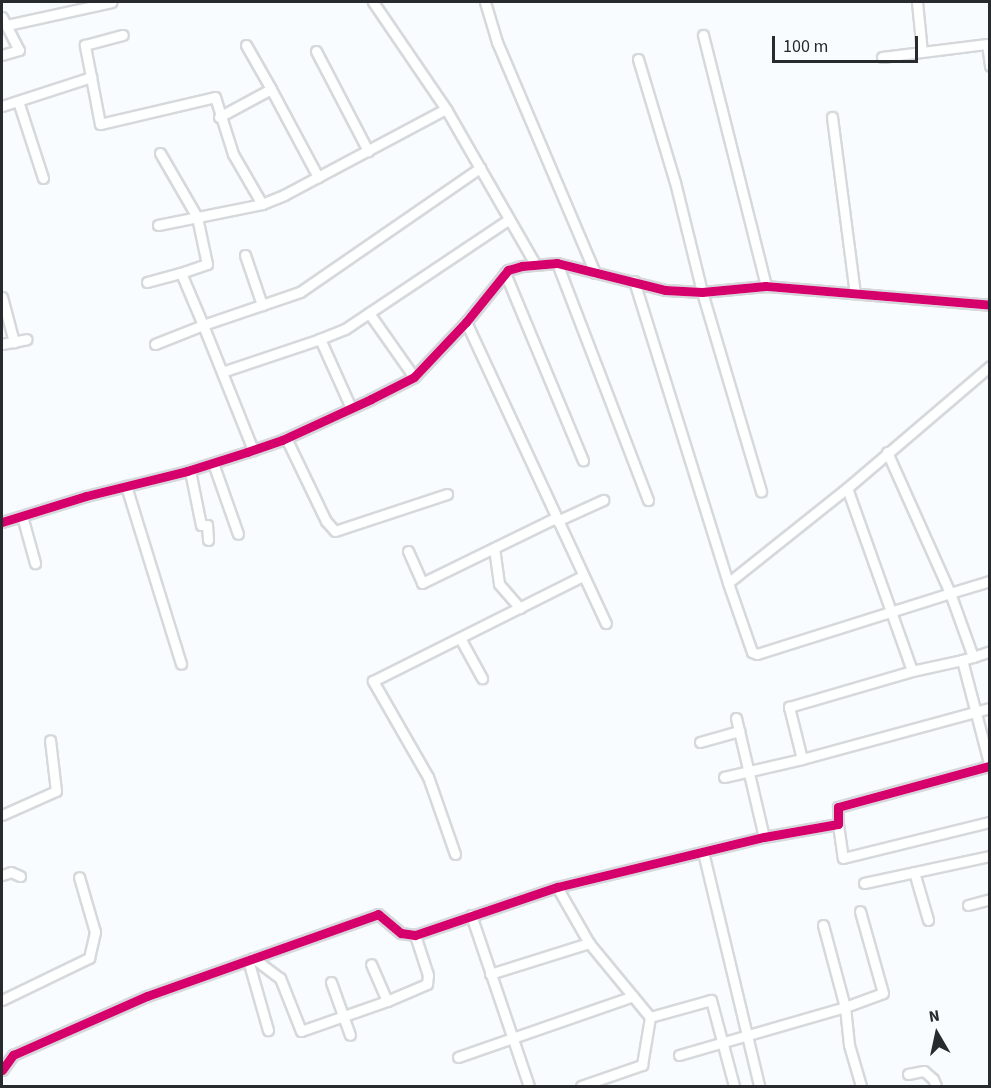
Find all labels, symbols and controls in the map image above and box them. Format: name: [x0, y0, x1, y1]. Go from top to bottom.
scale bar: [775, 24, 920, 62]
text: 100 m: [783, 34, 828, 59]
north arrow: [907, 1004, 967, 1064]
text: N: [927, 1005, 941, 1028]

